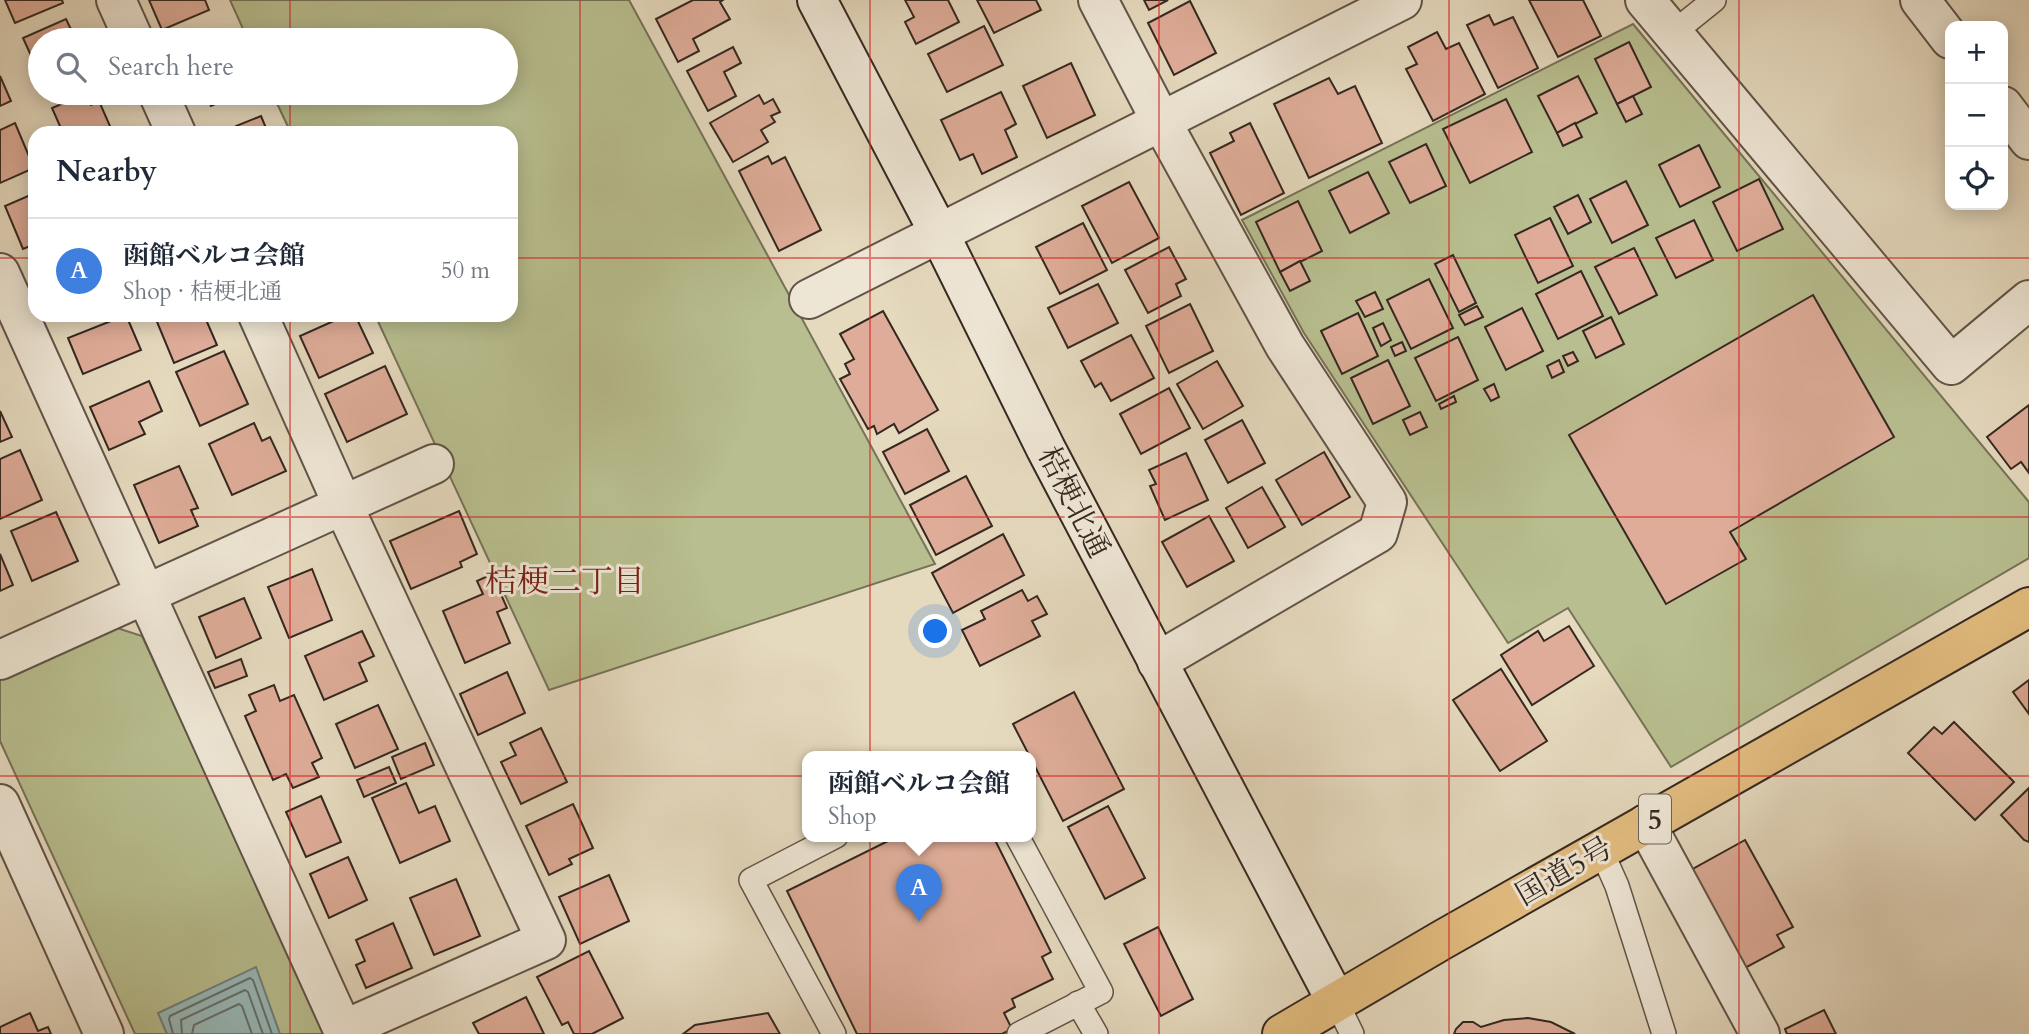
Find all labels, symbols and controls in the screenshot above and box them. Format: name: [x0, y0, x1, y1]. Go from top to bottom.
map controls: [1945, 21, 2008, 210]
button: +: [1945, 21, 2008, 84]
search box: [28, 28, 518, 105]
icon: search: [52, 48, 90, 86]
text: Search here: [108, 49, 234, 84]
button: −: [1945, 84, 2008, 147]
button: locate: [1945, 147, 2008, 210]
text: Nearby: [56, 151, 157, 192]
text: 函館ベルコ会館: [123, 238, 305, 273]
text: A: [70, 255, 88, 286]
text: 50 m: [441, 255, 490, 286]
text: Shop · 桔梗北通: [123, 276, 282, 307]
street label: 桔梗北通: [1028, 439, 1119, 565]
district label: 桔梗二丁目: [485, 560, 645, 604]
your location: [918, 614, 952, 648]
popup: [802, 751, 1036, 842]
text: 函館ベルコ会館: [828, 766, 1010, 801]
road number: 5: [1639, 794, 1671, 844]
text: Shop: [828, 801, 877, 832]
street label: 国道5号: [1508, 827, 1620, 916]
pin: A: [896, 864, 942, 922]

